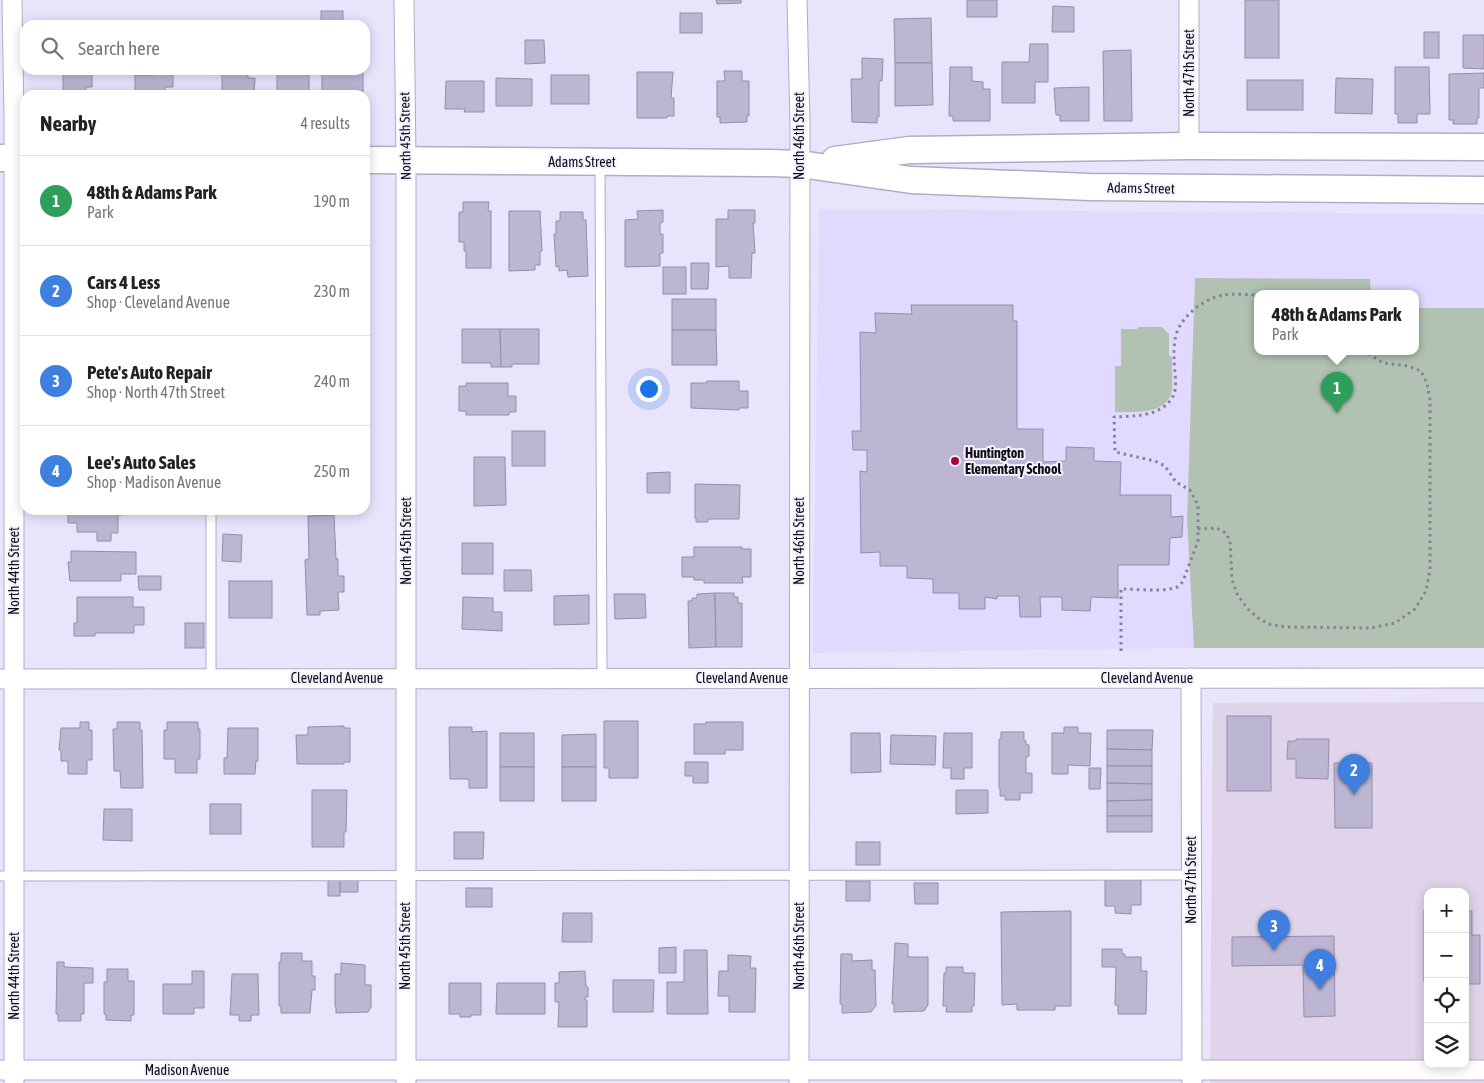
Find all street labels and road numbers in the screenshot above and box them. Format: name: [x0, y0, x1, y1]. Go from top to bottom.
street label: North 47th Street: [1181, 29, 1197, 117]
street label: North 45th Street: [396, 92, 414, 180]
street label: North 46th Street: [791, 92, 807, 180]
street label: Adams Street: [548, 154, 616, 170]
street label: Adams Street: [1107, 179, 1175, 197]
street label: North 45th Street: [398, 497, 414, 585]
street label: North 46th Street: [791, 497, 807, 585]
street label: North 44th Street: [6, 527, 22, 615]
street label: Cleveland Avenue: [291, 670, 383, 686]
street label: Cleveland Avenue: [696, 670, 788, 686]
street label: Cleveland Avenue: [1101, 670, 1193, 686]
street label: North 47th Street: [1183, 836, 1199, 924]
street label: North 45th Street: [397, 902, 413, 990]
street label: North 46th Street: [791, 902, 807, 990]
street label: North 44th Street: [6, 932, 22, 1020]
street label: Madison Avenue: [145, 1062, 229, 1078]

